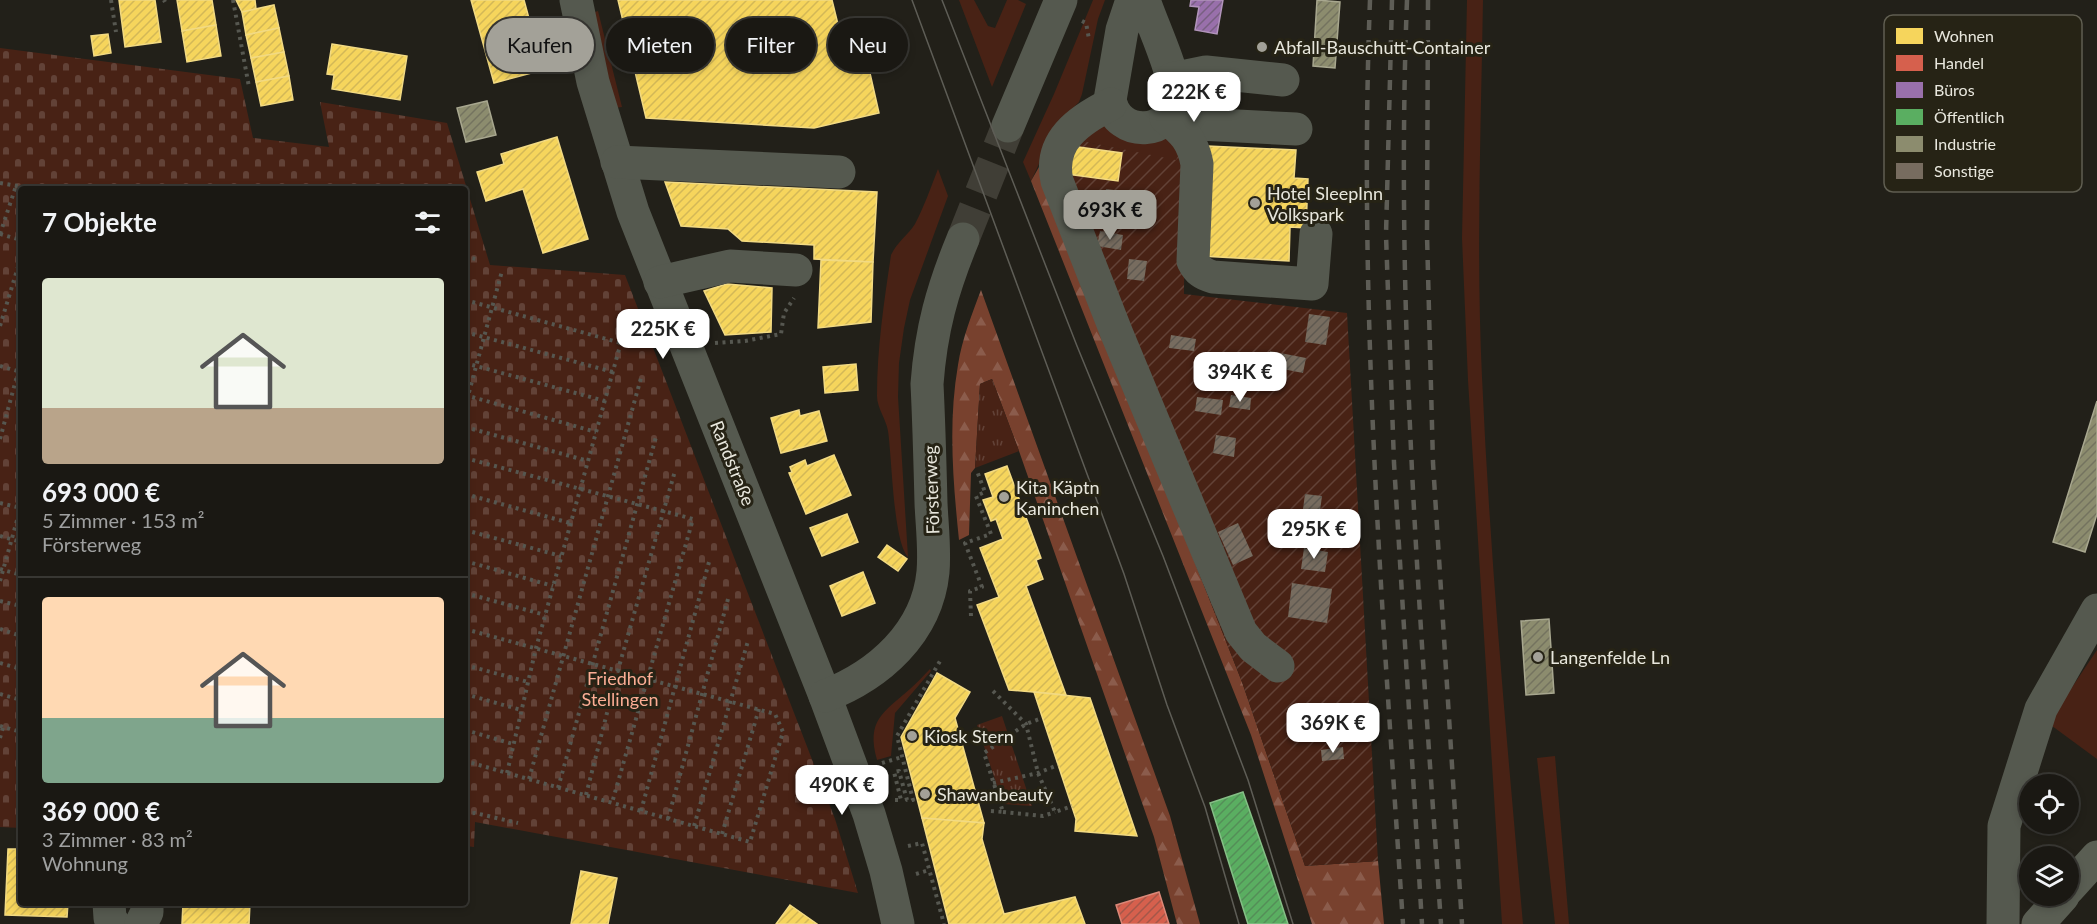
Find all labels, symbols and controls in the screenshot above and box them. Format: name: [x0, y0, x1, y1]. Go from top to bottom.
legend: [1884, 15, 2082, 192]
chip: Kaufen: [486, 18, 594, 72]
chip: Mieten: [606, 18, 714, 72]
chip: Filter: [726, 18, 816, 72]
chip: Neu: [828, 18, 908, 72]
text: Wohnen: [1934, 26, 1994, 45]
place label: Abfall-Bauschutt-Container: [1274, 36, 1491, 58]
marker: Abfall-Bauschutt-Container: [1255, 40, 1269, 54]
text: Handel: [1934, 53, 1984, 72]
pin: 222K €: [1145, 72, 1243, 123]
text: 222K €: [1162, 79, 1226, 103]
text: Büros: [1934, 80, 1975, 99]
text: Öffentlich: [1934, 107, 2004, 126]
text: Industrie: [1934, 134, 1996, 153]
text: Sonstige: [1934, 161, 1994, 180]
place label: Hotel SleepInn Volkspark: [1267, 182, 1383, 225]
pin: 693K €: [1061, 190, 1159, 241]
marker: Hotel SleepInn Volkspark: [1248, 196, 1262, 210]
text: 693K €: [1078, 197, 1142, 221]
text: 7 Objekte: [42, 206, 157, 238]
icon: filters: [411, 206, 444, 239]
pin: 225K €: [614, 309, 712, 360]
text: 225K €: [631, 316, 695, 340]
icon: home: [189, 317, 297, 425]
pin: 394K €: [1191, 352, 1289, 403]
text: 394K €: [1208, 359, 1272, 383]
street label: Randstraße: [706, 417, 760, 509]
street label: Försterweg: [918, 445, 944, 535]
text: 693 000 €: [42, 476, 160, 508]
place label: Kita Käptn Kaninchen: [1016, 476, 1100, 519]
marker: Kita Käptn Kaninchen: [997, 490, 1011, 504]
text: 5 Zimmer · 153 m²: [42, 508, 204, 532]
pin: 295K €: [1265, 509, 1363, 560]
text: 295K €: [1282, 516, 1346, 540]
text: Försterweg: [42, 532, 141, 556]
icon: home: [189, 636, 297, 744]
place label: Langenfelde Ln: [1550, 646, 1670, 668]
marker: Langenfelde Ln: [1531, 650, 1545, 664]
park label: Friedhof Stellingen: [582, 667, 658, 710]
pin: 369K €: [1284, 703, 1382, 754]
text: 369K €: [1301, 710, 1365, 734]
place label: Kiosk Stern: [924, 725, 1014, 747]
marker: Kiosk Stern: [905, 729, 919, 743]
pin: 490K €: [793, 765, 891, 816]
text: 490K €: [810, 772, 874, 796]
map controls: [2019, 774, 2079, 906]
button: locate: [2019, 774, 2079, 834]
place label: Shawanbeauty: [937, 783, 1054, 805]
marker: Shawanbeauty: [918, 787, 932, 801]
text: 369 000 €: [42, 795, 160, 827]
text: 3 Zimmer · 83 m²: [42, 827, 193, 851]
button: layers: [2019, 846, 2079, 906]
text: Wohnung: [42, 851, 128, 875]

